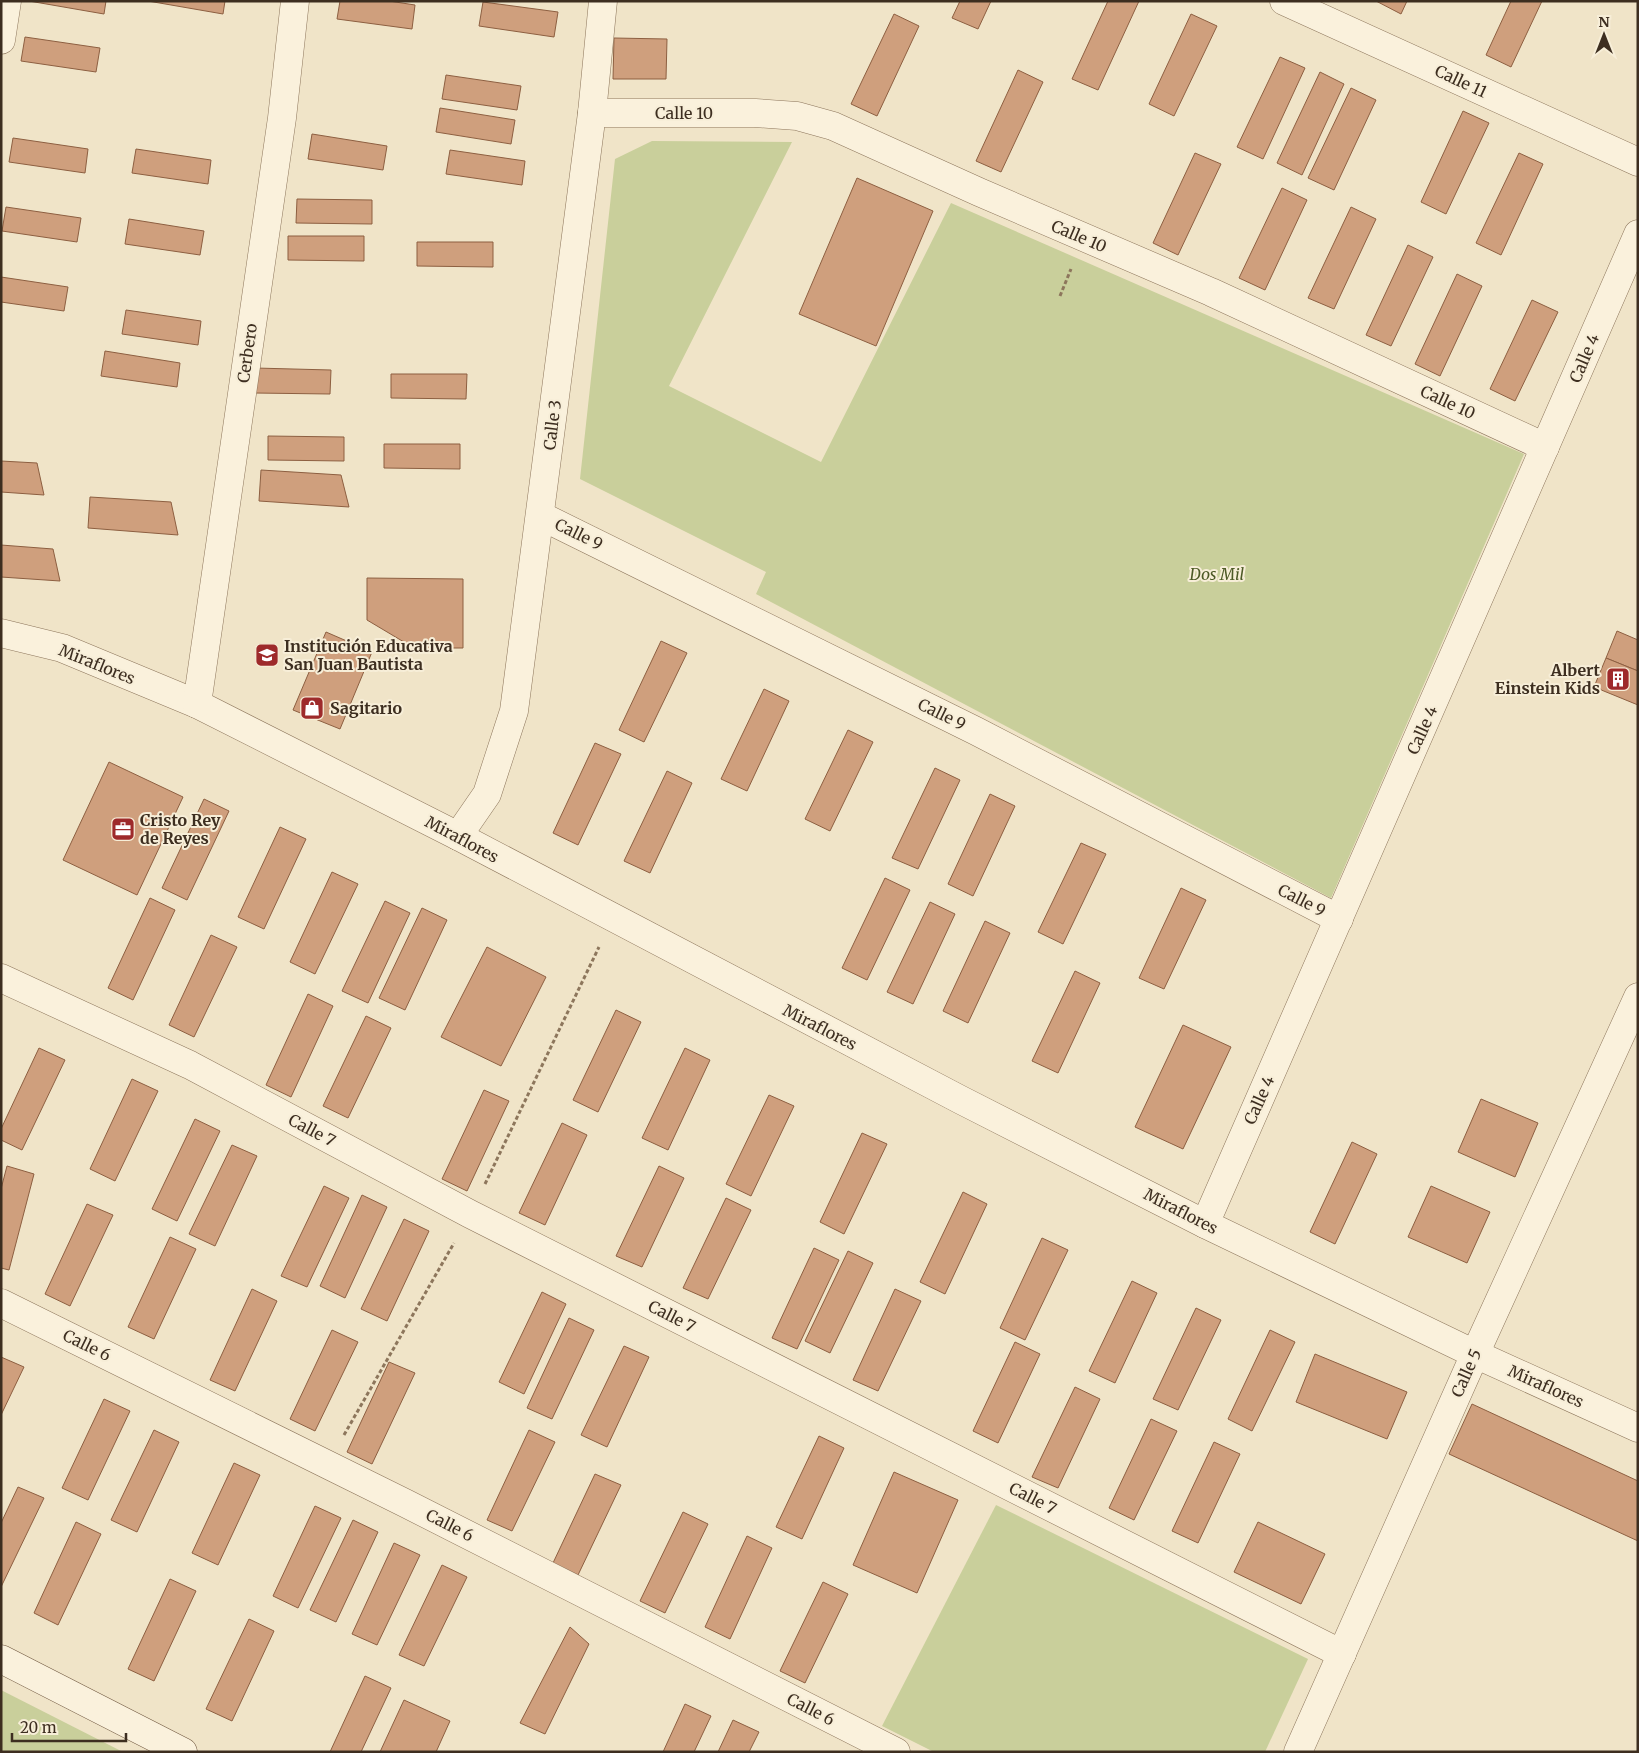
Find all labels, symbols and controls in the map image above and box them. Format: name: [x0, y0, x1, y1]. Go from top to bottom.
north arrow: [1579, 10, 1629, 60]
text: N: [1598, 13, 1610, 31]
street label: Calle 11: [1432, 60, 1490, 102]
street label: Calle 10: [655, 103, 713, 123]
street label: Calle 10: [1048, 215, 1110, 257]
street label: Cerbero: [233, 322, 261, 384]
street label: Calle 4: [1565, 330, 1603, 385]
street label: Calle 10: [1417, 381, 1479, 423]
street label: Calle 3: [539, 399, 565, 451]
street label: Calle 9: [552, 514, 606, 554]
park label: Dos Mil: [1189, 564, 1245, 584]
place label: Institución Educativa San Juan Bautista: [284, 636, 453, 674]
street label: Miraflores: [56, 640, 138, 688]
school or university icon: Institución Educativa San Juan Bautista: [254, 642, 280, 668]
place label: Albert Einstein Kids: [1495, 660, 1601, 698]
building icon: Albert Einstein Kids: [1605, 666, 1631, 692]
street label: Calle 9: [915, 694, 969, 734]
shop icon: Sagitario: [299, 695, 325, 721]
place label: Sagitario: [330, 698, 402, 718]
street label: Calle 4: [1402, 702, 1442, 757]
place label: Cristo Rey de Reyes: [140, 810, 221, 848]
street label: Miraflores: [422, 811, 502, 867]
office icon: Cristo Rey de Reyes: [110, 816, 136, 842]
street label: Calle 9: [1275, 880, 1329, 920]
street label: Miraflores: [780, 1000, 861, 1054]
street label: Calle 4: [1239, 1072, 1279, 1127]
street label: Calle 7: [285, 1109, 339, 1151]
street label: Miraflores: [1141, 1184, 1222, 1238]
street label: Calle 7: [645, 1296, 699, 1336]
street label: Calle 6: [60, 1325, 115, 1365]
street label: Calle 5: [1447, 1346, 1485, 1400]
street label: Miraflores: [1505, 1361, 1587, 1412]
street label: Calle 7: [1006, 1478, 1060, 1518]
street label: Calle 6: [423, 1505, 478, 1546]
street label: Calle 6: [784, 1689, 839, 1730]
scale bar: [12, 1710, 126, 1742]
text: 20 m: [20, 1718, 57, 1737]

